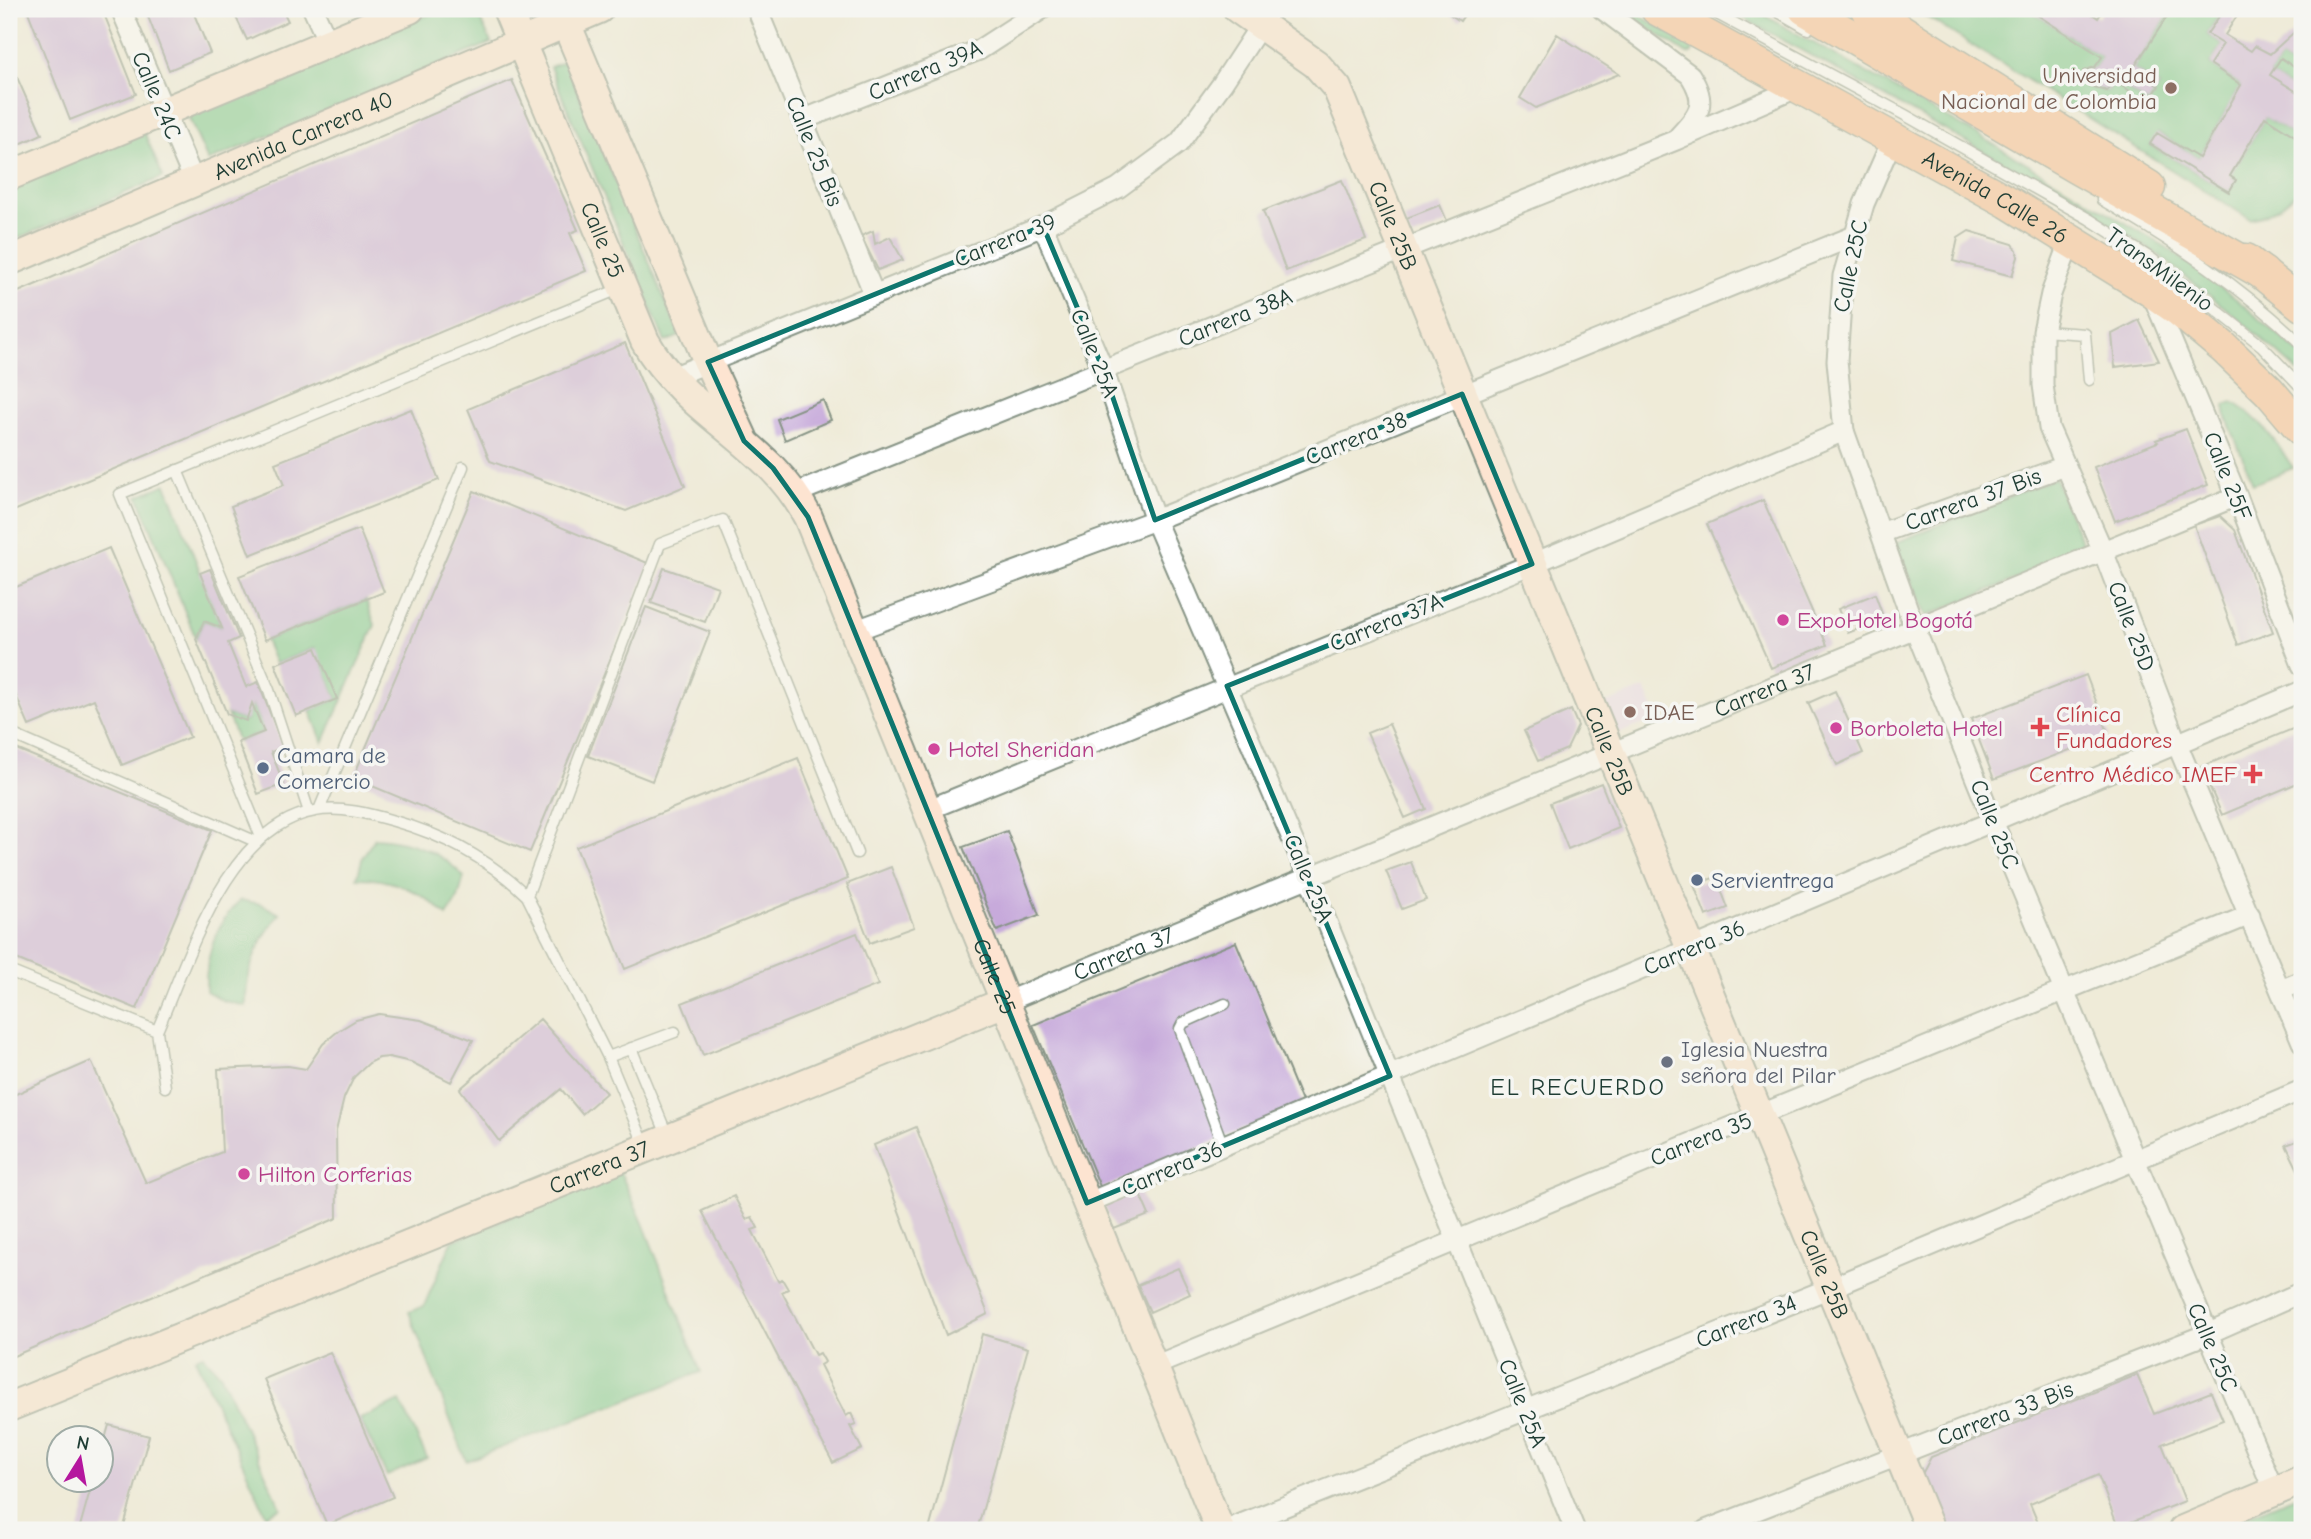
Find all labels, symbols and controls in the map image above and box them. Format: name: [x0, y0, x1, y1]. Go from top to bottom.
street label: Carrera 39A: [864, 34, 986, 106]
street label: Calle 24C: [126, 47, 187, 143]
place label: Universidad Nacional de Colombia: [1941, 62, 2157, 115]
marker: Universidad Nacional de Colombia: [2163, 80, 2179, 96]
street label: Avenida Carrera 40: [210, 86, 397, 186]
street label: Calle 25 Bis: [780, 92, 849, 210]
street label: Avenida Calle 26: [1918, 145, 2073, 250]
street label: Calle 25B: [1363, 177, 1423, 274]
street label: Calle 25: [575, 198, 630, 282]
street label: Carrera 39: [950, 208, 1060, 273]
street label: Calle 25C: [1828, 217, 1873, 315]
street label: TransMilenio: [2101, 221, 2219, 317]
street label: Carrera 38A: [1174, 282, 1296, 353]
street label: Calle 25A: [1065, 305, 1124, 401]
street label: Carrera 38: [1301, 406, 1411, 471]
street label: Calle 25F: [2198, 428, 2258, 525]
street label: Carrera 37 Bis: [1901, 462, 2045, 537]
street label: Calle 25D: [2102, 577, 2161, 675]
street label: Carrera 37A: [1326, 588, 1447, 657]
place label: ExpoHotel Bogotá: [1797, 607, 1973, 634]
marker: ExpoHotel Bogotá: [1775, 612, 1791, 628]
street label: Carrera 37: [1710, 658, 1819, 723]
place label: IDAE: [1644, 699, 1695, 726]
place label: Clínica Fundadores: [2056, 701, 2172, 754]
street label: Calle 25B: [1579, 702, 1639, 800]
marker: IDAE: [1622, 704, 1638, 720]
place label: Borboleta Hotel: [1850, 715, 2003, 742]
marker: Clínica Fundadores: [2030, 717, 2050, 737]
marker: Borboleta Hotel: [1828, 720, 1844, 736]
place label: Hotel Sheridan: [948, 736, 1094, 763]
marker: Hotel Sheridan: [926, 741, 942, 757]
place label: Camara de Comercio: [277, 742, 386, 795]
marker: Camara de Comercio: [255, 760, 271, 776]
place label: Centro Médico IMEF: [2029, 761, 2238, 788]
marker: Centro Médico IMEF: [2243, 764, 2263, 784]
street label: Calle 25C: [1964, 776, 2025, 873]
street label: Calle 25A: [1278, 830, 1339, 926]
place label: Servientrega: [1711, 867, 1834, 894]
marker: Servientrega: [1689, 872, 1705, 888]
street label: Carrera 36: [1639, 914, 1749, 981]
street label: Carrera 37: [1069, 921, 1178, 986]
street label: Calle 25: [967, 934, 1022, 1019]
place label: Iglesia Nuestra señora del Pilar: [1681, 1036, 1837, 1089]
marker: Iglesia Nuestra señora del Pilar: [1659, 1054, 1675, 1070]
district label: EL RECUERDO: [1490, 1073, 1666, 1101]
street label: Carrera 35: [1646, 1107, 1756, 1172]
street label: Carrera 37: [545, 1135, 654, 1200]
street label: Carrera 36: [1117, 1135, 1227, 1202]
place label: Hilton Corferias: [258, 1161, 412, 1188]
marker: Hilton Corferias: [236, 1166, 252, 1182]
street label: Calle 25B: [1794, 1226, 1855, 1323]
street label: Carrera 34: [1692, 1289, 1801, 1354]
street label: Calle 25C: [2182, 1299, 2243, 1396]
street label: Calle 25A: [1493, 1355, 1552, 1451]
street label: Carrera 33 Bis: [1933, 1375, 2077, 1452]
north arrow: [46, 1424, 116, 1494]
text: N: [75, 1431, 91, 1455]

